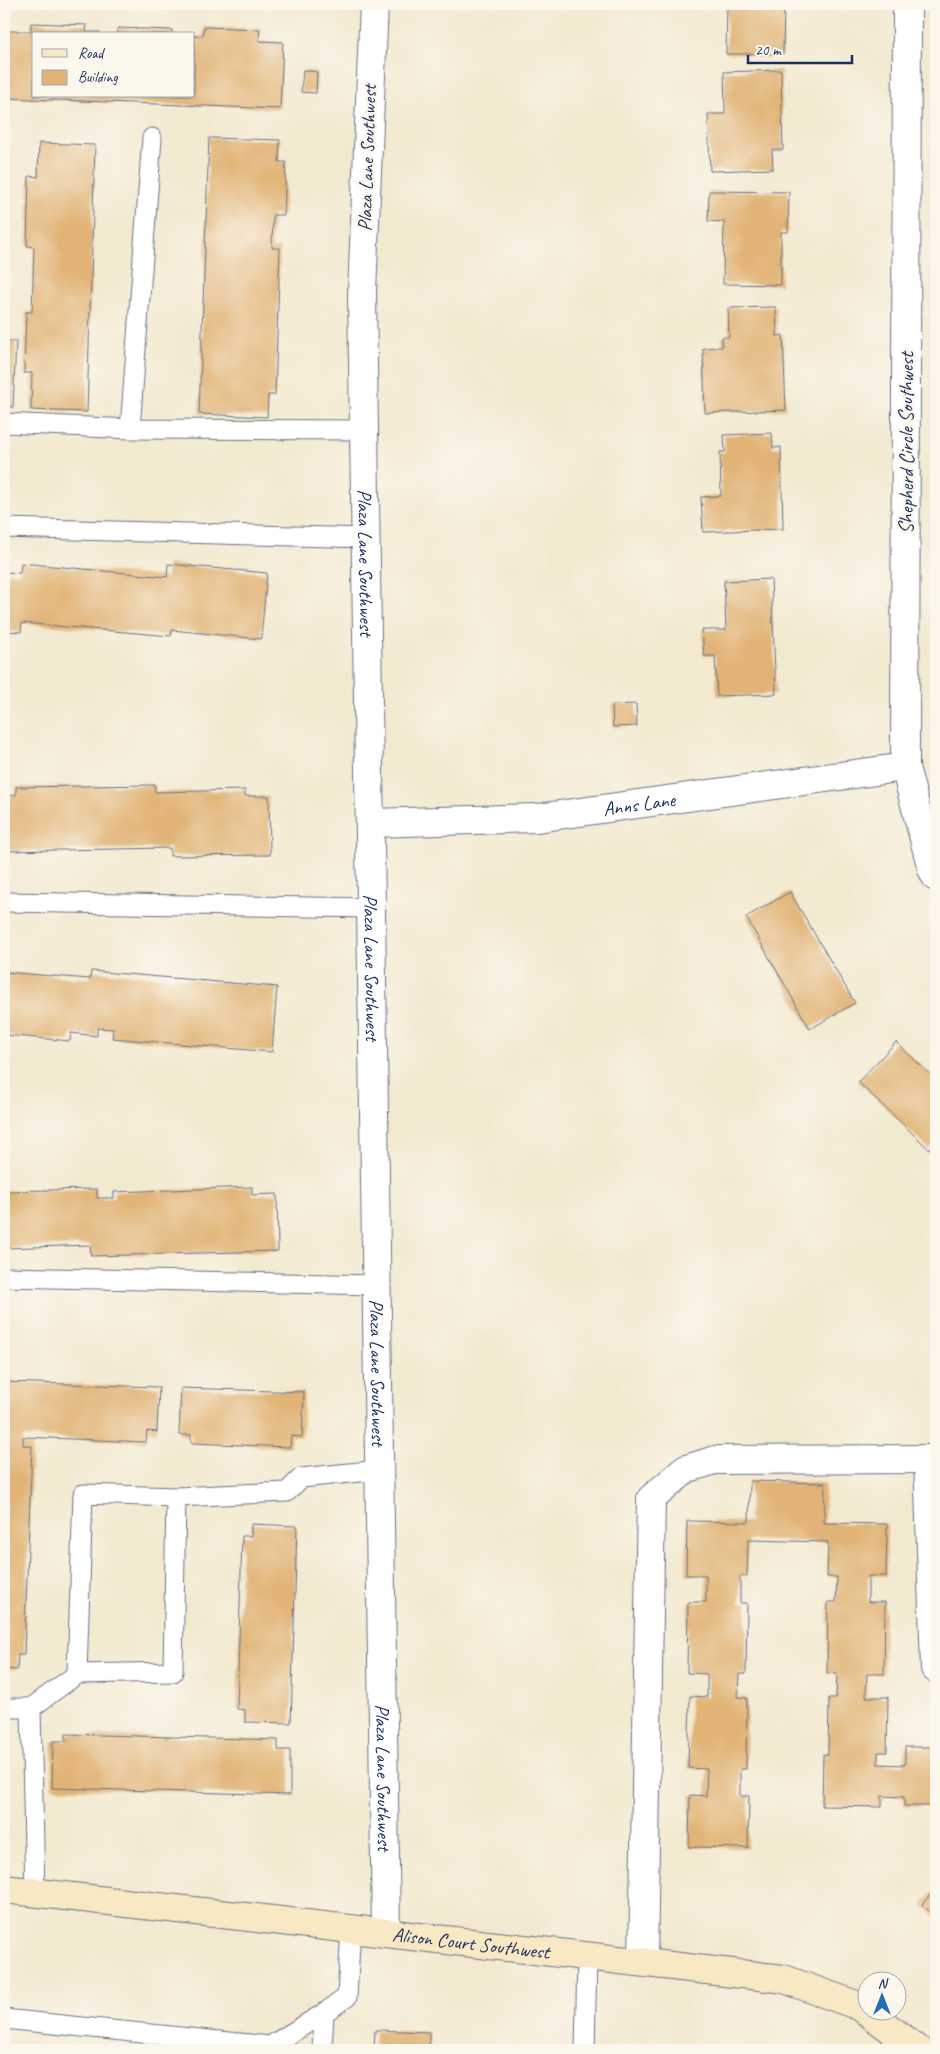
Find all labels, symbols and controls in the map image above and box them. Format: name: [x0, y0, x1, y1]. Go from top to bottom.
legend: [32, 32, 195, 98]
scale bar: [748, 32, 851, 64]
text: 20 m: [755, 41, 782, 60]
text: Road: [78, 44, 105, 63]
text: Building: [78, 68, 118, 87]
street label: Plaza Lane Southwest: [352, 82, 382, 232]
street label: Shepherd Circle Southwest: [894, 350, 919, 534]
street label: Plaza Lane Southwest: [352, 489, 380, 639]
street label: Anns Lane: [601, 786, 678, 821]
street label: Plaza Lane Southwest: [358, 894, 385, 1044]
street label: Plaza Lane Southwest: [364, 1299, 391, 1449]
street label: Plaza Lane Southwest: [370, 1704, 397, 1854]
street label: Alison Court Southwest: [391, 1921, 553, 1965]
north arrow: [858, 1972, 908, 2022]
text: N: [878, 1975, 889, 1992]

